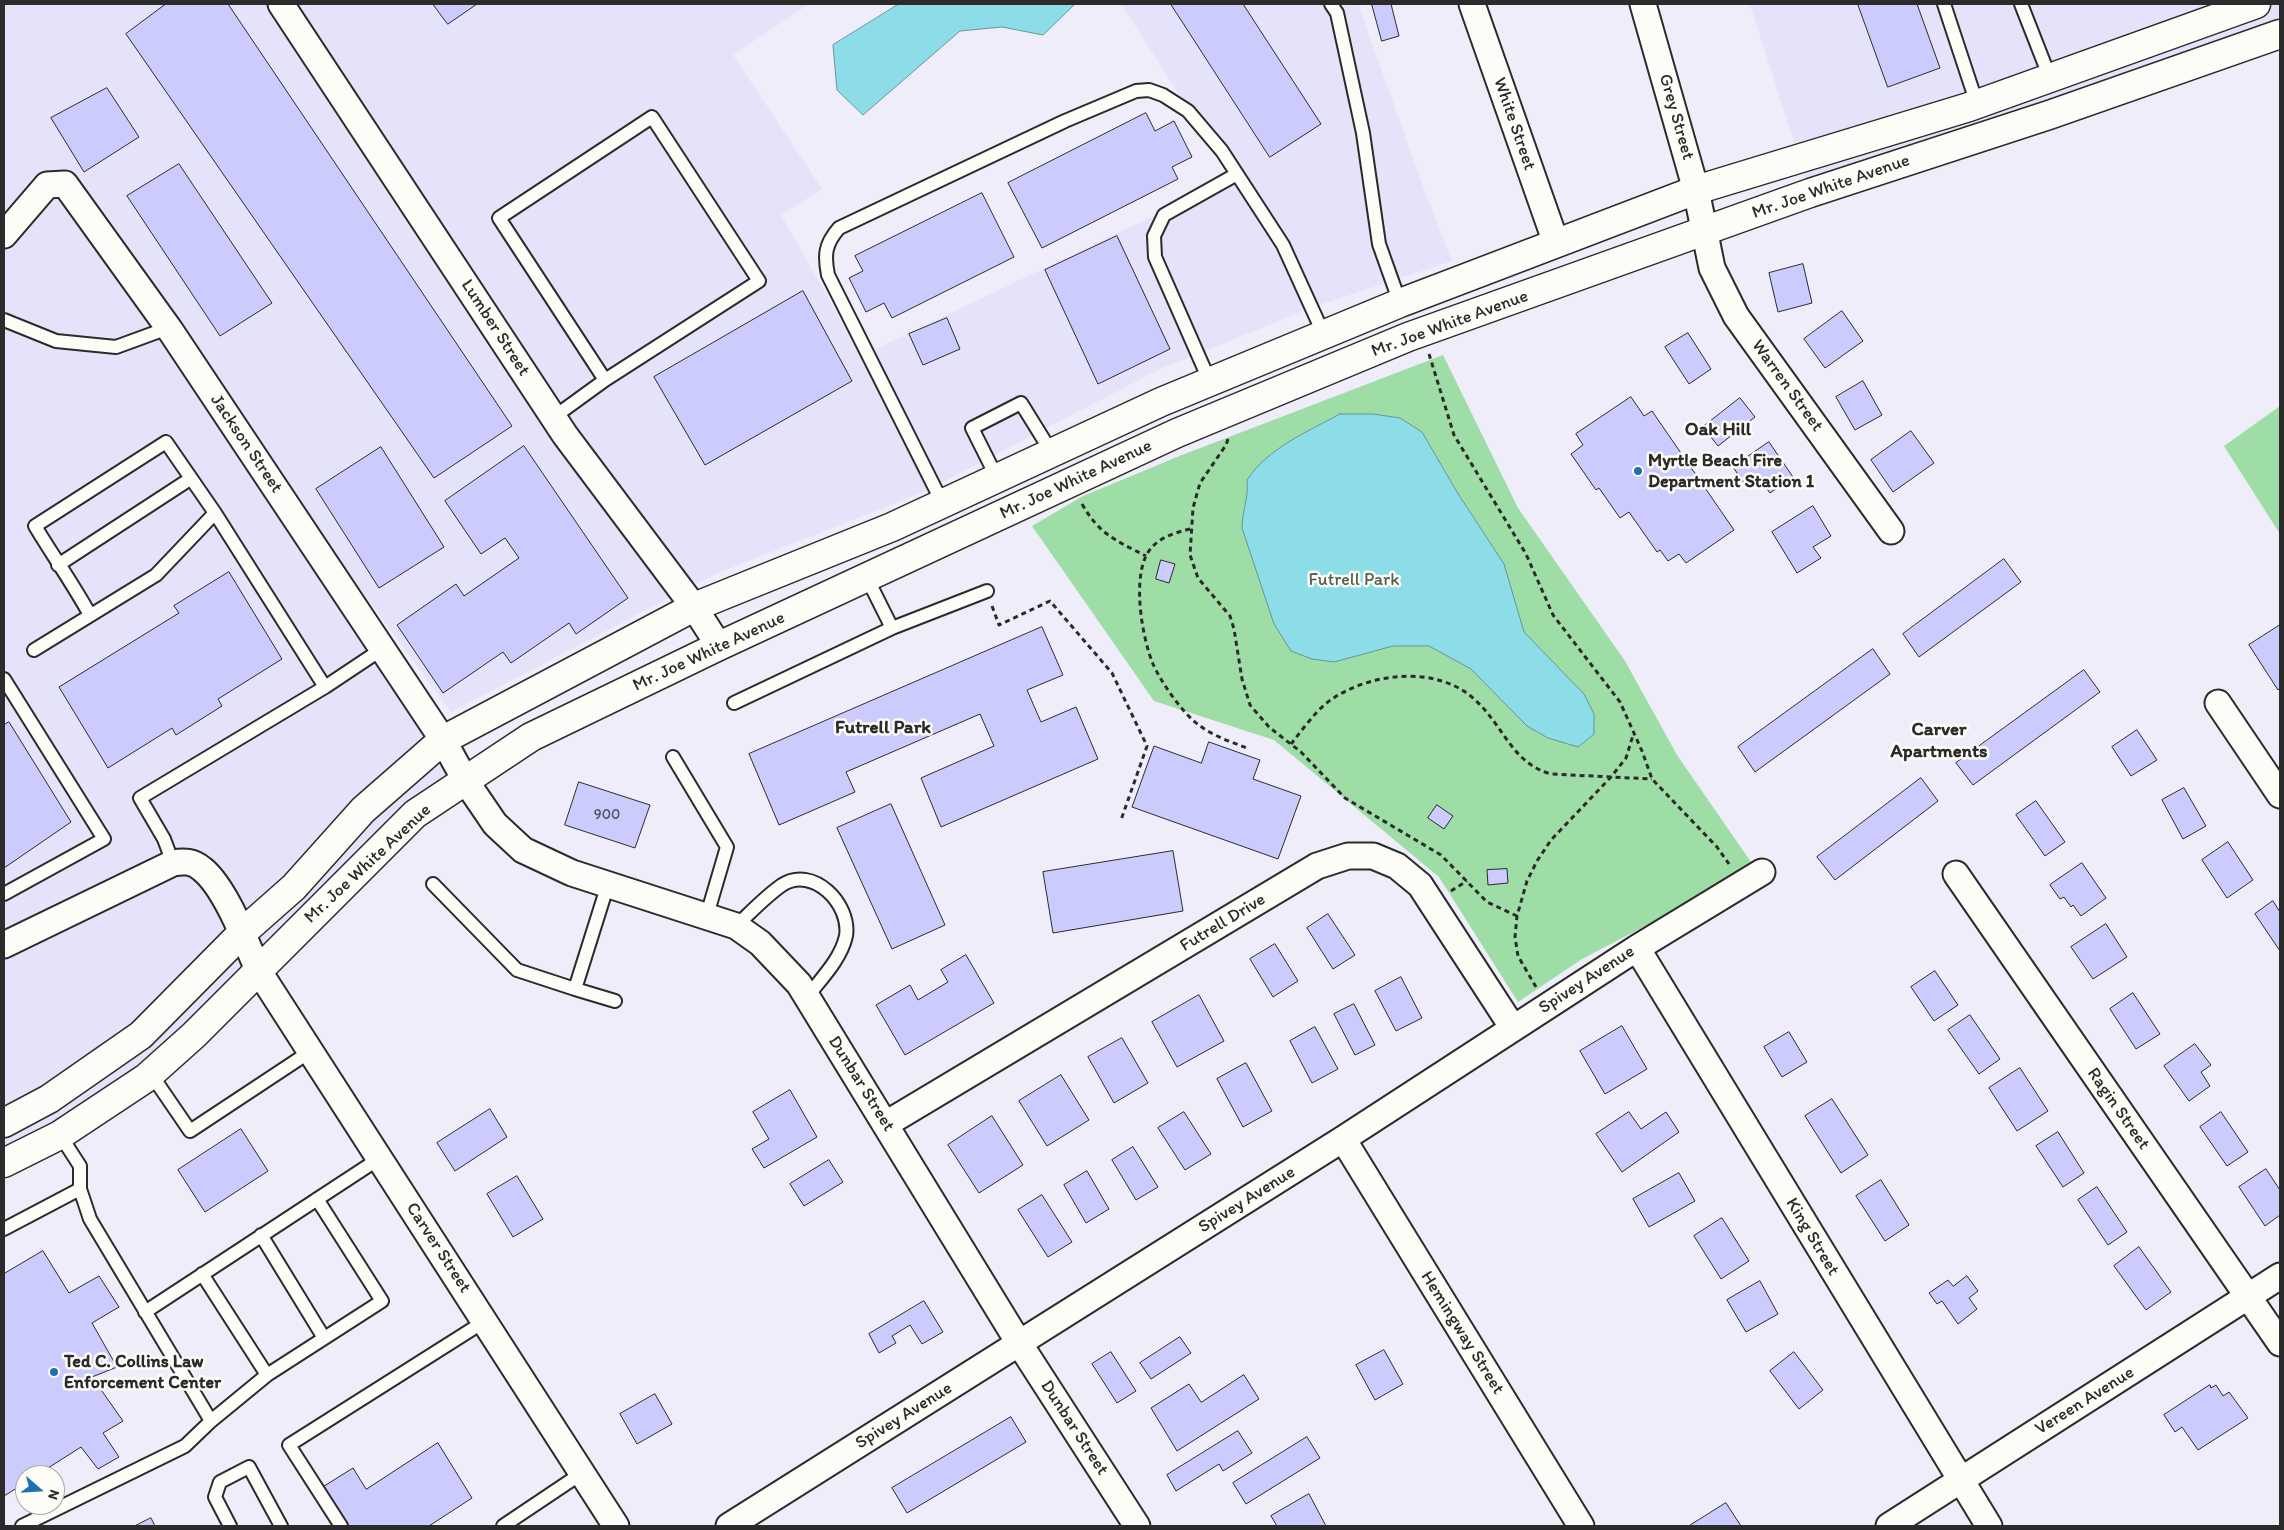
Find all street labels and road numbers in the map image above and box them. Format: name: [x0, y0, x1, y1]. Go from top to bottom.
street label: Grey Street: [1653, 72, 1699, 162]
street label: White Street: [1488, 75, 1540, 173]
street label: Mr. Joe White Avenue: [1749, 150, 1913, 224]
street label: Lumber Street: [456, 276, 534, 380]
street label: Mr. Joe White Avenue: [1369, 286, 1531, 362]
street label: Warren Street: [1746, 336, 1828, 436]
street label: Jackson Street: [205, 391, 287, 497]
street label: Mr. Joe White Avenue: [997, 435, 1155, 525]
street label: Mr. Joe White Avenue: [630, 607, 788, 697]
street label: Mr. Joe White Avenue: [300, 800, 436, 928]
street label: Futrell Drive: [1176, 889, 1270, 957]
street label: Spivey Avenue: [1535, 941, 1639, 1019]
street label: Dunbar Street: [823, 1032, 899, 1136]
street label: Ragin Street: [2082, 1064, 2154, 1154]
street label: Spivey Avenue: [1195, 1162, 1299, 1238]
street label: King Street: [1780, 1194, 1844, 1280]
street label: Carver Street: [401, 1199, 475, 1297]
street label: Hemingway Street: [1415, 1267, 1509, 1399]
street label: Vereen Avenue: [2031, 1362, 2139, 1440]
street label: Dunbar Street: [1035, 1376, 1113, 1480]
street label: Spivey Avenue: [852, 1378, 956, 1454]

